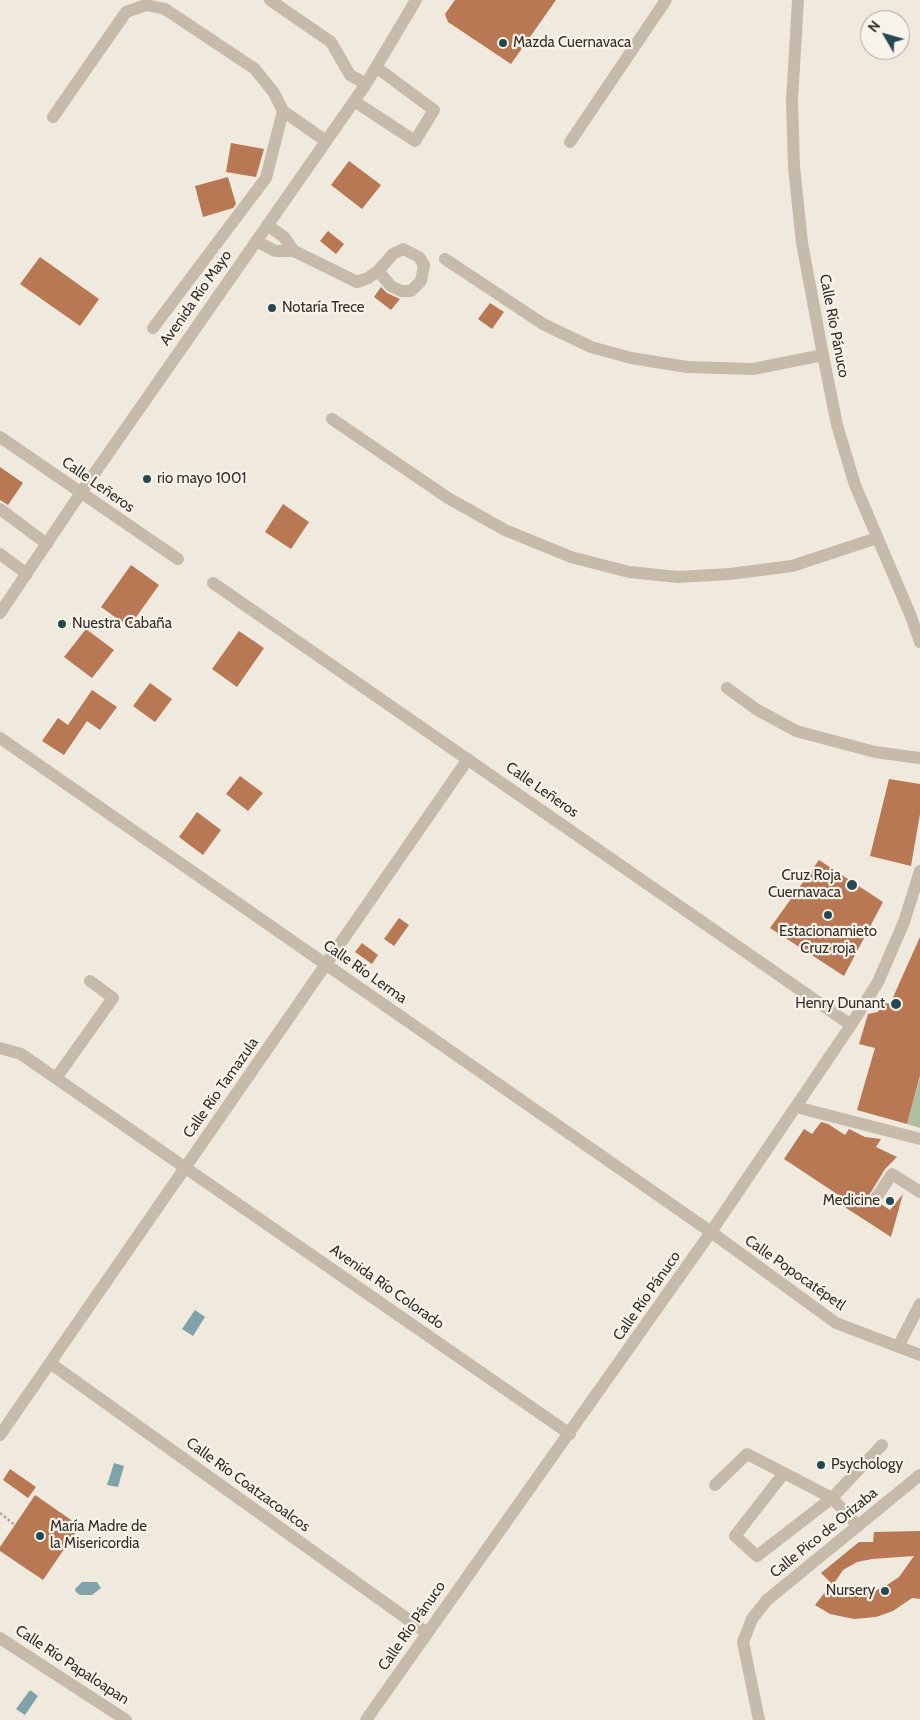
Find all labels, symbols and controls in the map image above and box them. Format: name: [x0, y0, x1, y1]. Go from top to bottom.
north arrow: [860, 10, 910, 60]
text: N: [864, 17, 884, 36]
place label: Mazda Cuernavaca: [513, 34, 631, 52]
marker: Mazda Cuernavaca: [497, 37, 509, 49]
street label: Avenida Río Mayo: [156, 247, 236, 349]
street label: Calle Río Pánuco: [815, 273, 853, 379]
place label: Notaría Trece: [282, 299, 365, 317]
marker: Notaría Trece: [266, 302, 278, 314]
street label: Calle Leñeros: [58, 453, 138, 517]
place label: rio mayo 1001: [157, 470, 246, 488]
marker: rio mayo 1001: [141, 473, 153, 485]
place label: Nuestra Cabaña: [72, 615, 172, 633]
marker: Nuestra Cabaña: [56, 618, 68, 630]
street label: Calle Leñeros: [502, 758, 582, 822]
place label: Cruz Roja Cuernavaca: [768, 867, 841, 902]
marker: Cruz Roja Cuernavaca: [845, 878, 859, 892]
marker: Estacionamieto Cruz roja: [822, 909, 834, 921]
place label: Estacionamieto Cruz roja: [779, 923, 877, 958]
street label: Calle Río Lerma: [320, 936, 410, 1008]
place label: Henry Dunant: [795, 995, 885, 1013]
marker: Henry Dunant: [889, 997, 903, 1011]
street label: Calle Río Tamazula: [180, 1034, 262, 1142]
place label: Medicine: [823, 1192, 880, 1210]
marker: Medicine: [884, 1195, 896, 1207]
street label: Calle Popocatépetl: [741, 1232, 849, 1314]
street label: Avenida Río Colorado: [326, 1241, 448, 1333]
street label: Calle Río Pánuco: [610, 1248, 684, 1344]
street label: Calle Río Coatzacoalcos: [183, 1434, 313, 1536]
place label: Psychology: [831, 1456, 903, 1474]
marker: Psychology: [815, 1459, 827, 1471]
street label: Calle Pico de Orizaba: [767, 1484, 881, 1582]
place label: María Madre de la Misericordia: [50, 1518, 147, 1553]
marker: María Madre de la Misericordia: [34, 1530, 46, 1542]
street label: Calle Río Pánuco: [375, 1578, 449, 1674]
place label: Nursery: [826, 1582, 875, 1600]
marker: Nursery: [879, 1585, 891, 1597]
street label: Calle Río Papaloapan: [12, 1621, 132, 1709]

